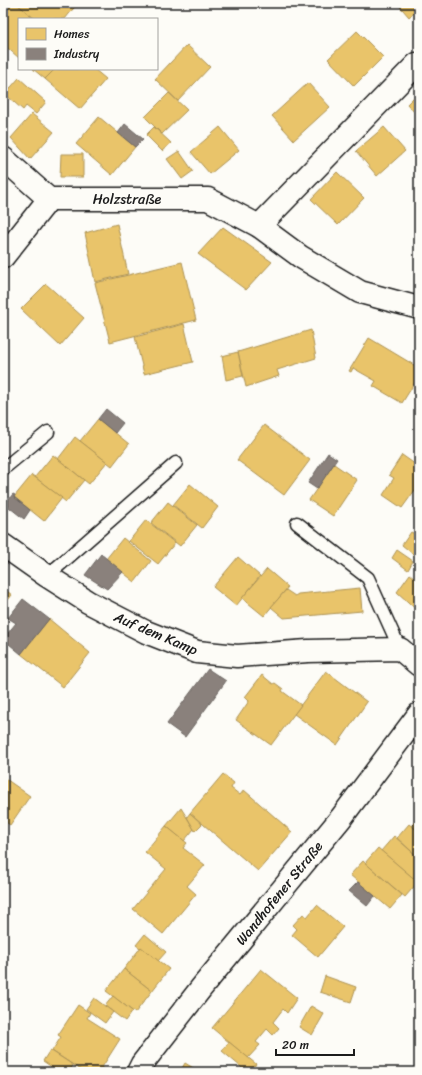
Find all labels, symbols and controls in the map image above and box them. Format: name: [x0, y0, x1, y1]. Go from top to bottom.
legend: [18, 18, 158, 70]
text: Homes: [54, 23, 90, 45]
text: Industry: [53, 43, 100, 65]
street label: Holzstraße: [93, 187, 162, 212]
street label: Auf dem Kamp: [109, 604, 202, 663]
street label: Wandhofener Straße: [229, 835, 330, 951]
scale bar: [276, 1031, 354, 1057]
text: 20 m: [282, 1034, 309, 1056]

